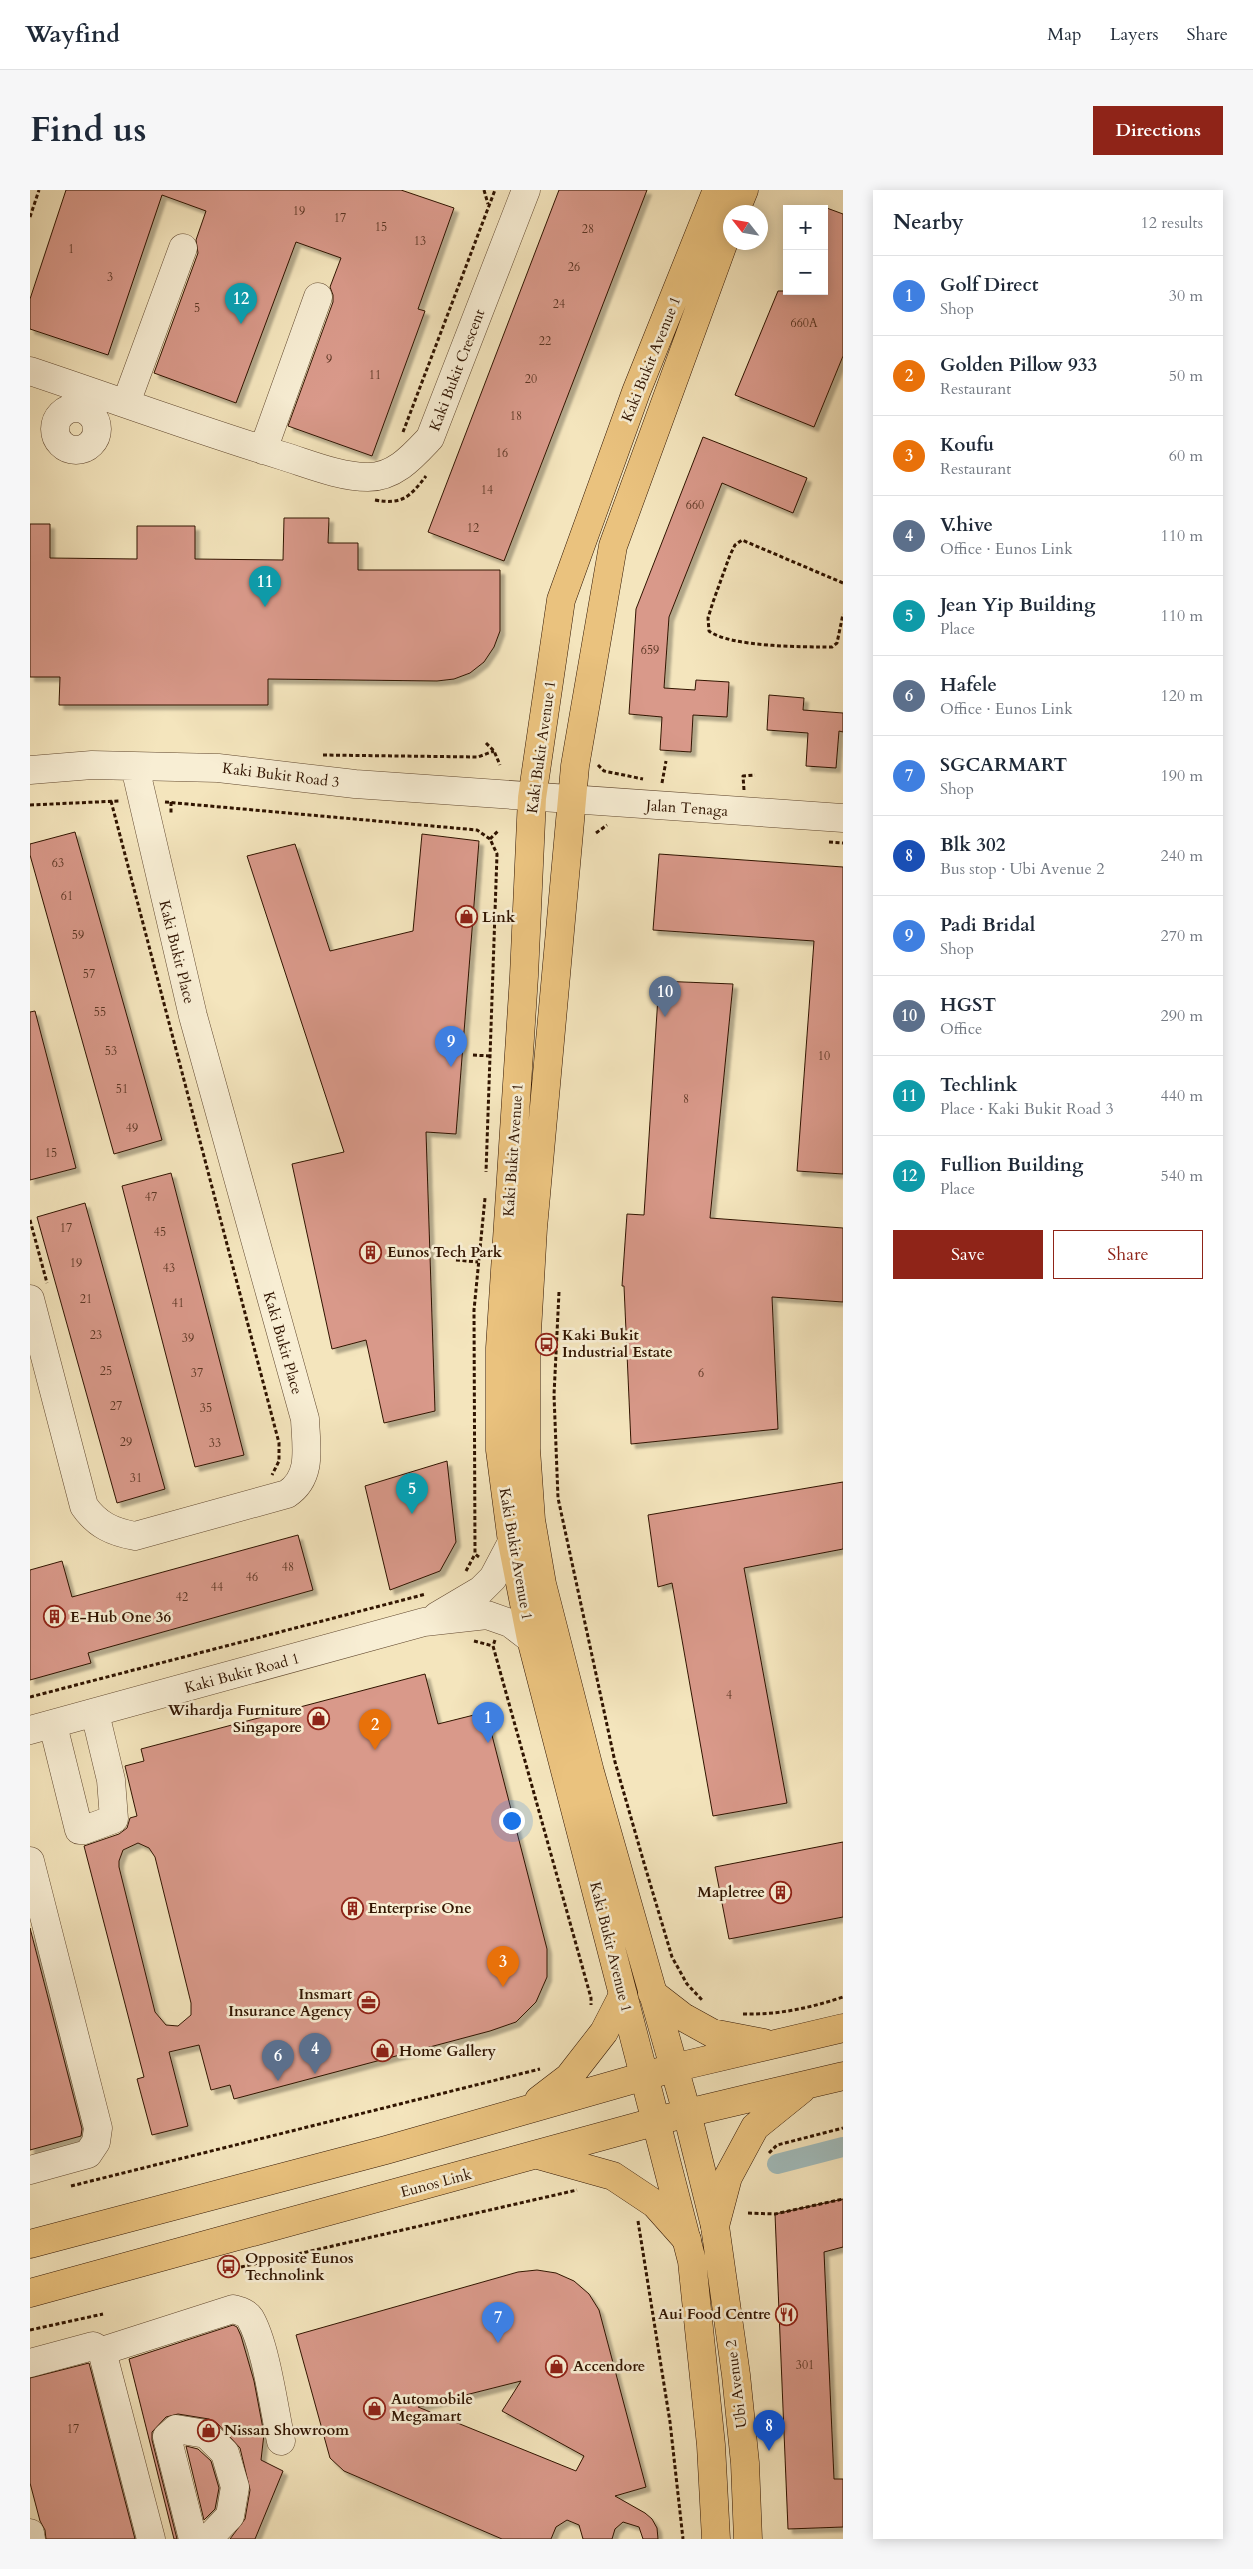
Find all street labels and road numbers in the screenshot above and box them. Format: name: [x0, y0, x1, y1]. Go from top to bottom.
street label: Kaki Bukit Avenue 1: [617, 293, 685, 425]
street label: Kaki Bukit Crescent: [425, 306, 490, 434]
street label: Kaki Bukit Avenue 1: [522, 679, 560, 815]
street label: Kaki Bukit Road 3: [221, 758, 341, 792]
street label: Jalan Tenaga: [643, 795, 729, 821]
street label: Kaki Bukit Place: [154, 898, 200, 1006]
street label: Kaki Bukit Avenue 1: [498, 1083, 528, 1217]
street label: Kaki Bukit Place: [259, 1289, 307, 1397]
street label: Kaki Bukit Avenue 1: [495, 1486, 537, 1622]
street label: Kaki Bukit Road 1: [182, 1648, 302, 1698]
street label: Kaki Bukit Avenue 1: [585, 1880, 637, 2014]
street label: Eunos Link: [398, 2164, 474, 2202]
street label: Ubi Avenue 2: [721, 2338, 751, 2429]

